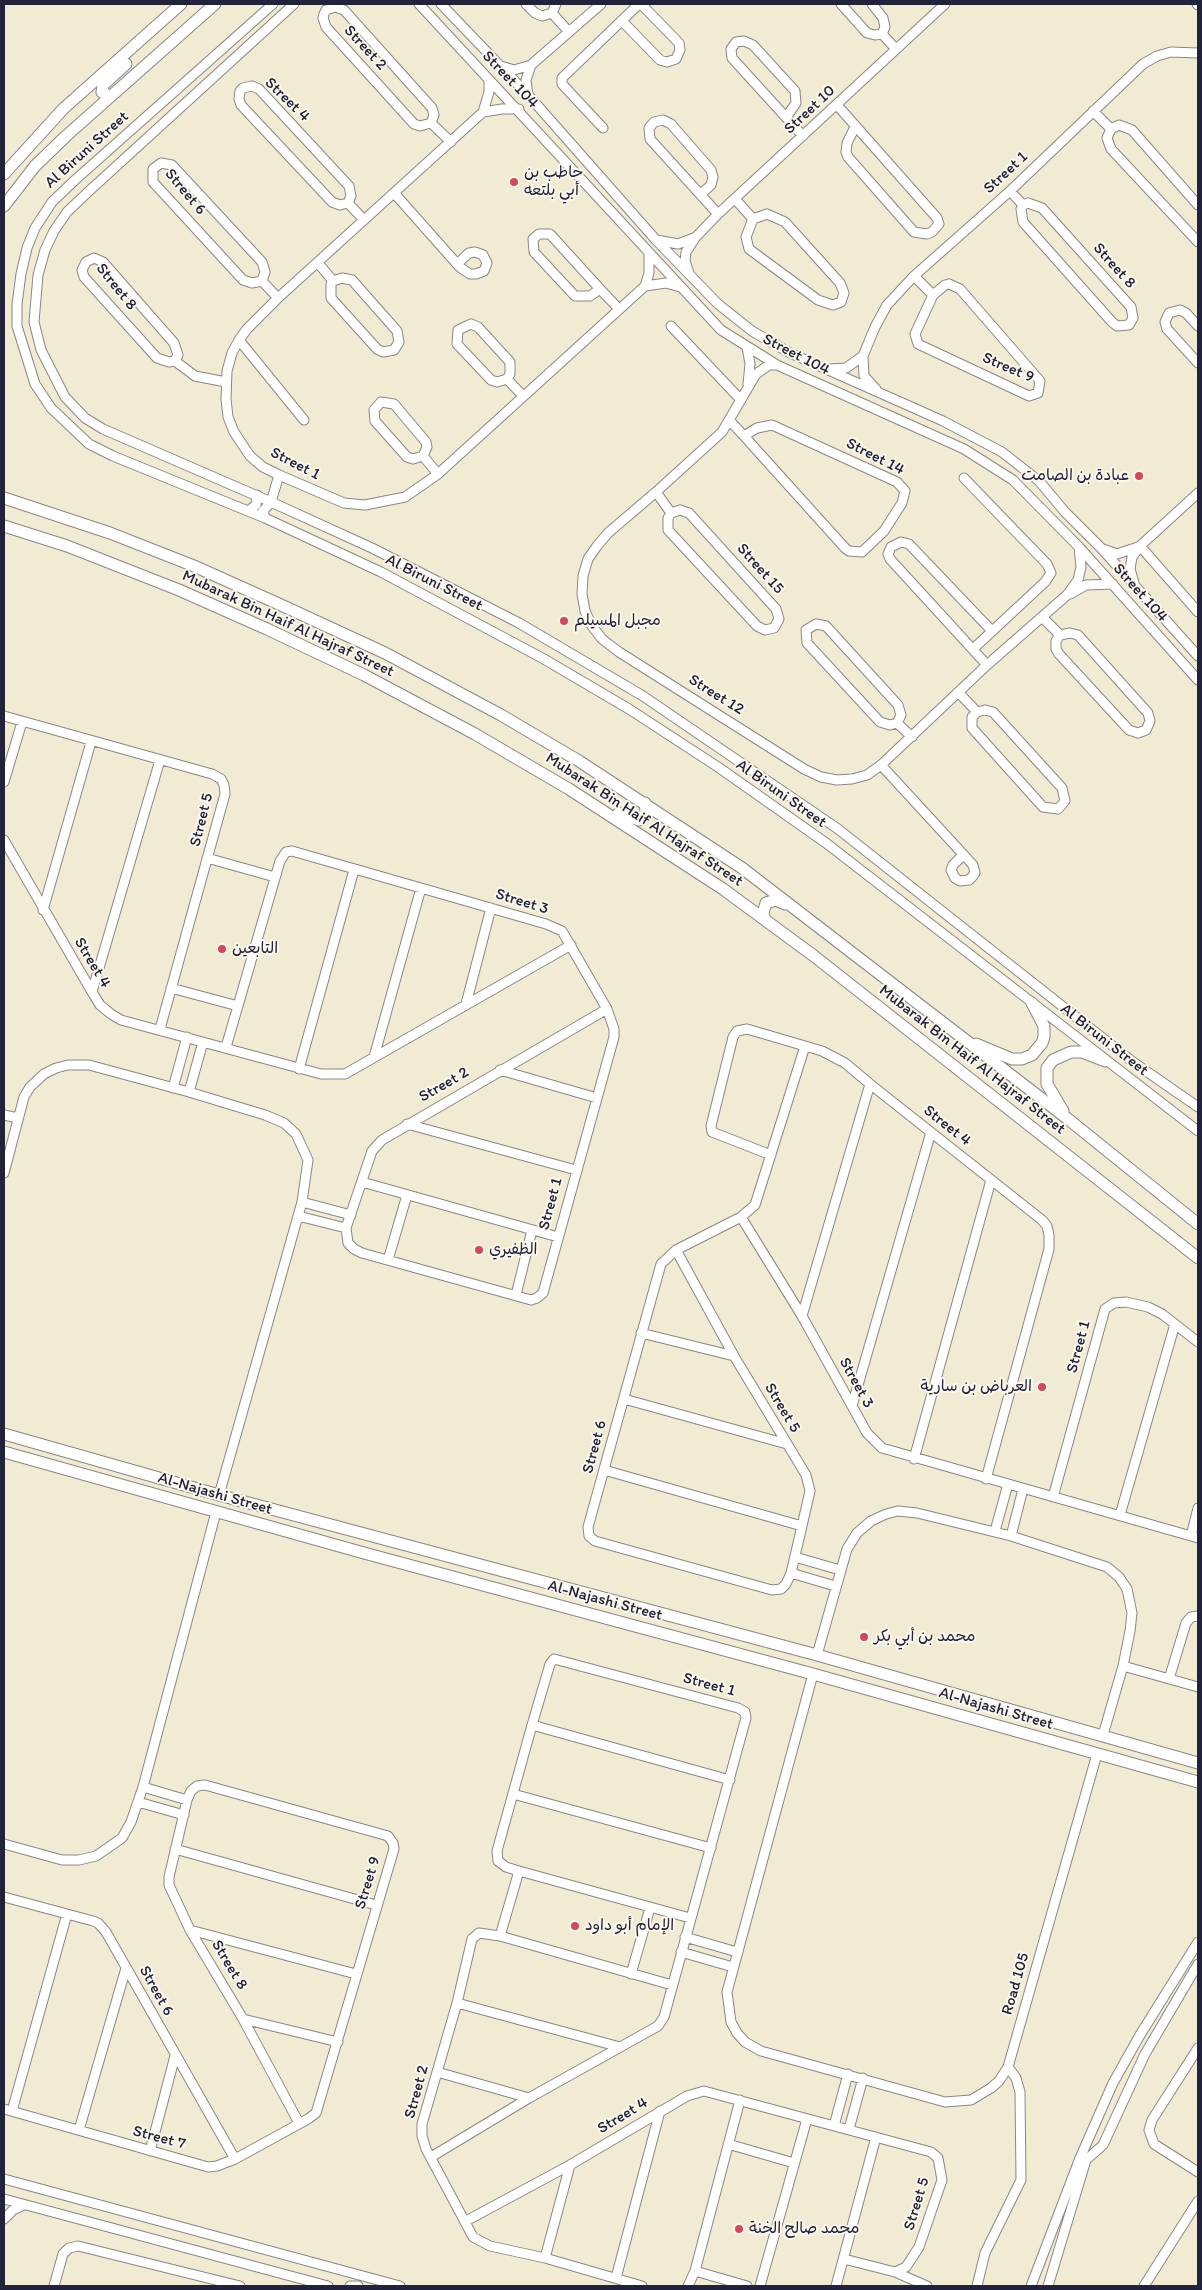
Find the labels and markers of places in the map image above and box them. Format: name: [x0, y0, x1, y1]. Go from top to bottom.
place label: حاطب بن أبي بلتعه: [524, 163, 584, 201]
marker: حاطب بن أبي بلتعه: [508, 176, 520, 188]
place label: عبادة بن الصامت: [1021, 466, 1129, 486]
marker: عبادة بن الصامت: [1133, 470, 1145, 482]
place label: مجبل المسيلم: [574, 611, 661, 631]
marker: مجبل المسيلم: [558, 615, 570, 627]
place label: التابعين: [232, 939, 278, 959]
marker: التابعين: [216, 943, 228, 955]
place label: الظفيري: [489, 1240, 538, 1260]
marker: الظفيري: [473, 1244, 485, 1256]
place label: العرباض بن سارية: [921, 1377, 1032, 1397]
marker: العرباض بن سارية: [1036, 1381, 1048, 1393]
place label: محمد بن أبي بكر: [874, 1627, 975, 1647]
marker: محمد بن أبي بكر: [858, 1631, 870, 1643]
place label: الإمام أبو داود: [585, 1916, 674, 1936]
marker: الإمام أبو داود: [569, 1920, 581, 1932]
place label: محمد صالح الخنة: [749, 2219, 859, 2239]
marker: محمد صالح الخنة: [733, 2223, 745, 2235]

